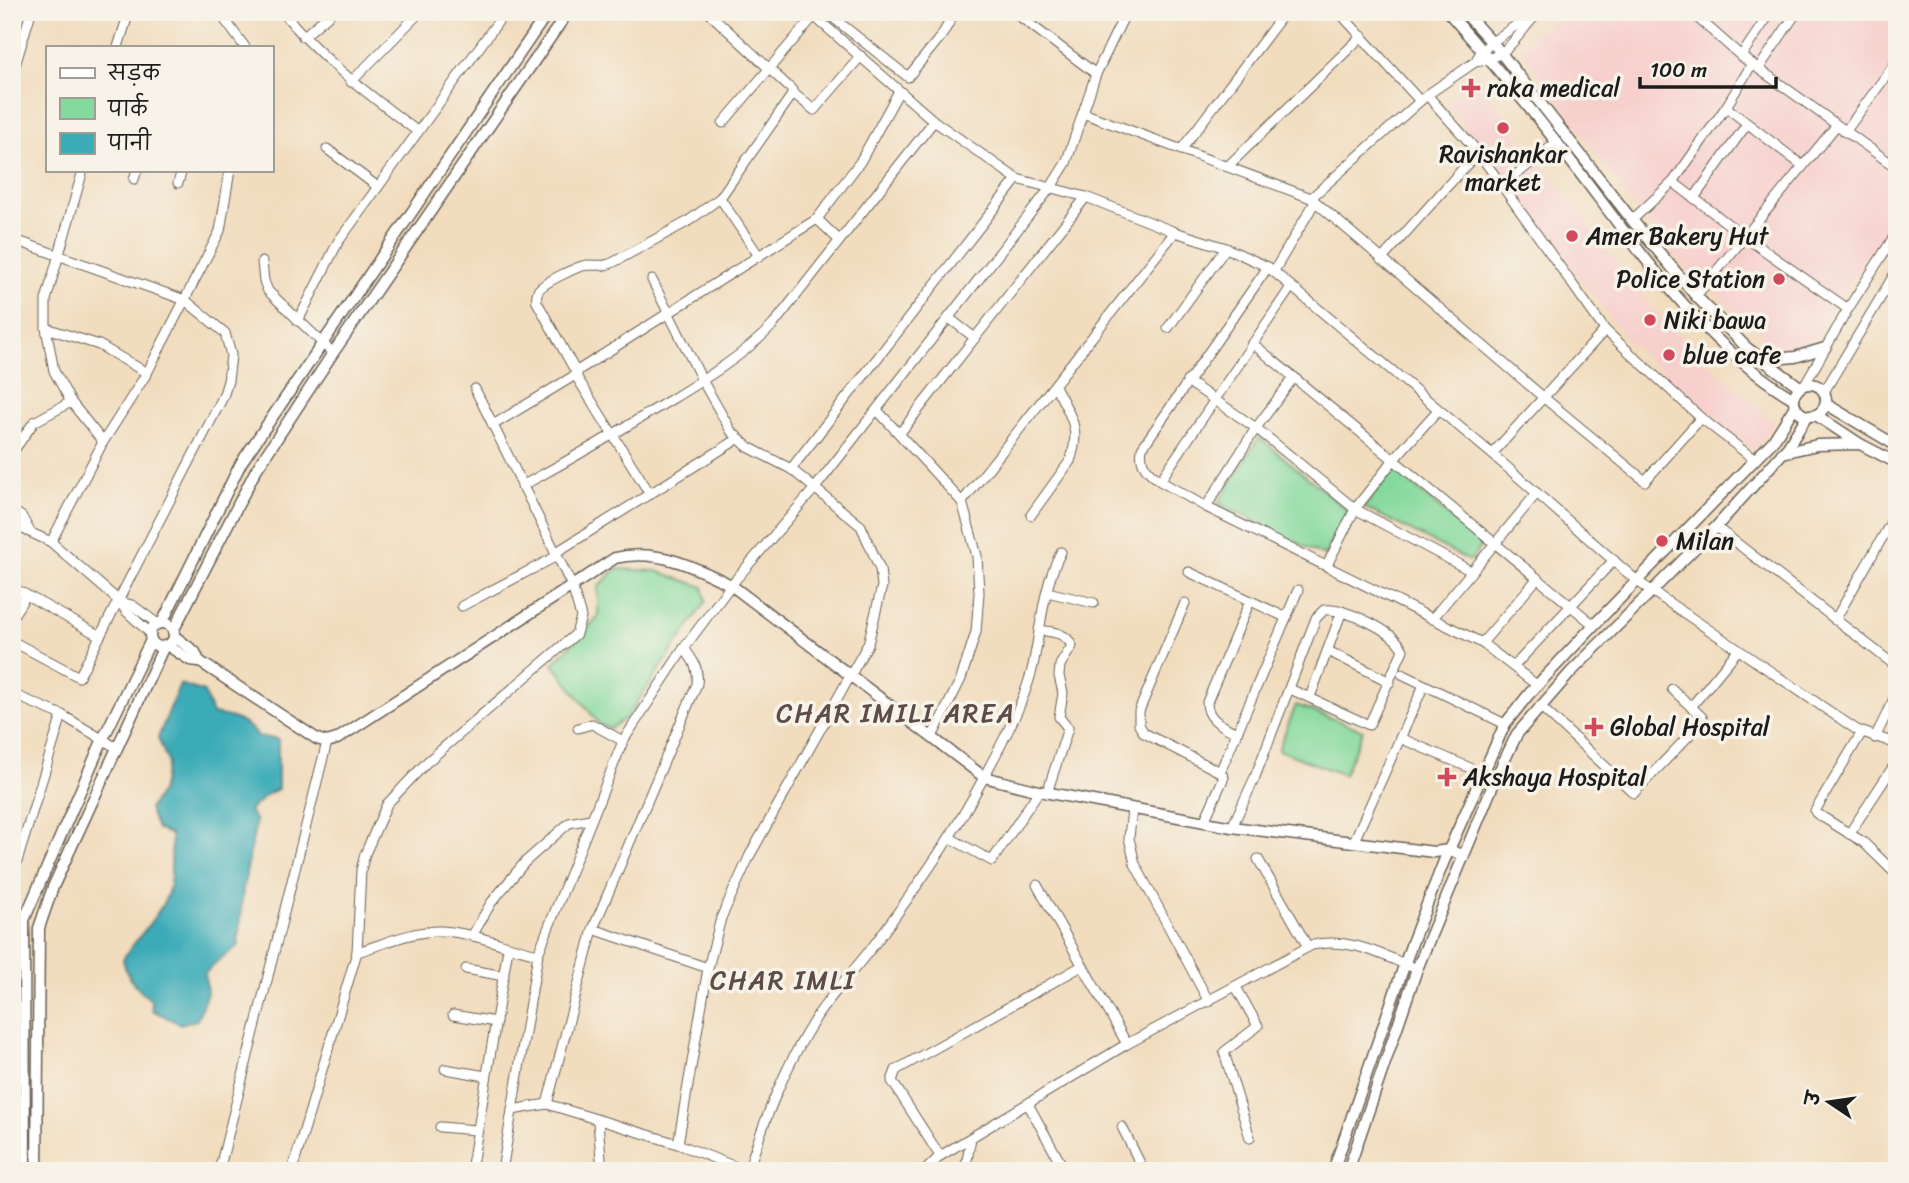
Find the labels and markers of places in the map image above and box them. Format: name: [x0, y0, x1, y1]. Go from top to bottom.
place label: raka medical: [1487, 67, 1621, 109]
marker: raka medical: [1461, 78, 1481, 98]
marker: Ravishankar market: [1495, 120, 1511, 136]
place label: Ravishankar market: [1439, 133, 1568, 203]
place label: Amer Bakery Hut: [1585, 215, 1769, 257]
marker: Amer Bakery Hut: [1564, 228, 1580, 244]
place label: Police Station: [1616, 258, 1765, 300]
marker: Police Station: [1771, 271, 1787, 287]
place label: Niki bawa: [1664, 299, 1766, 341]
marker: Niki bawa: [1642, 312, 1658, 328]
place label: blue cafe: [1683, 334, 1781, 376]
marker: blue cafe: [1661, 347, 1677, 363]
place label: Milan: [1676, 520, 1734, 562]
marker: Milan: [1654, 533, 1670, 549]
place label: Global Hospital: [1610, 706, 1771, 748]
marker: Global Hospital: [1584, 717, 1604, 737]
place label: Akshaya Hospital: [1462, 756, 1648, 798]
marker: Akshaya Hospital: [1437, 767, 1457, 787]

